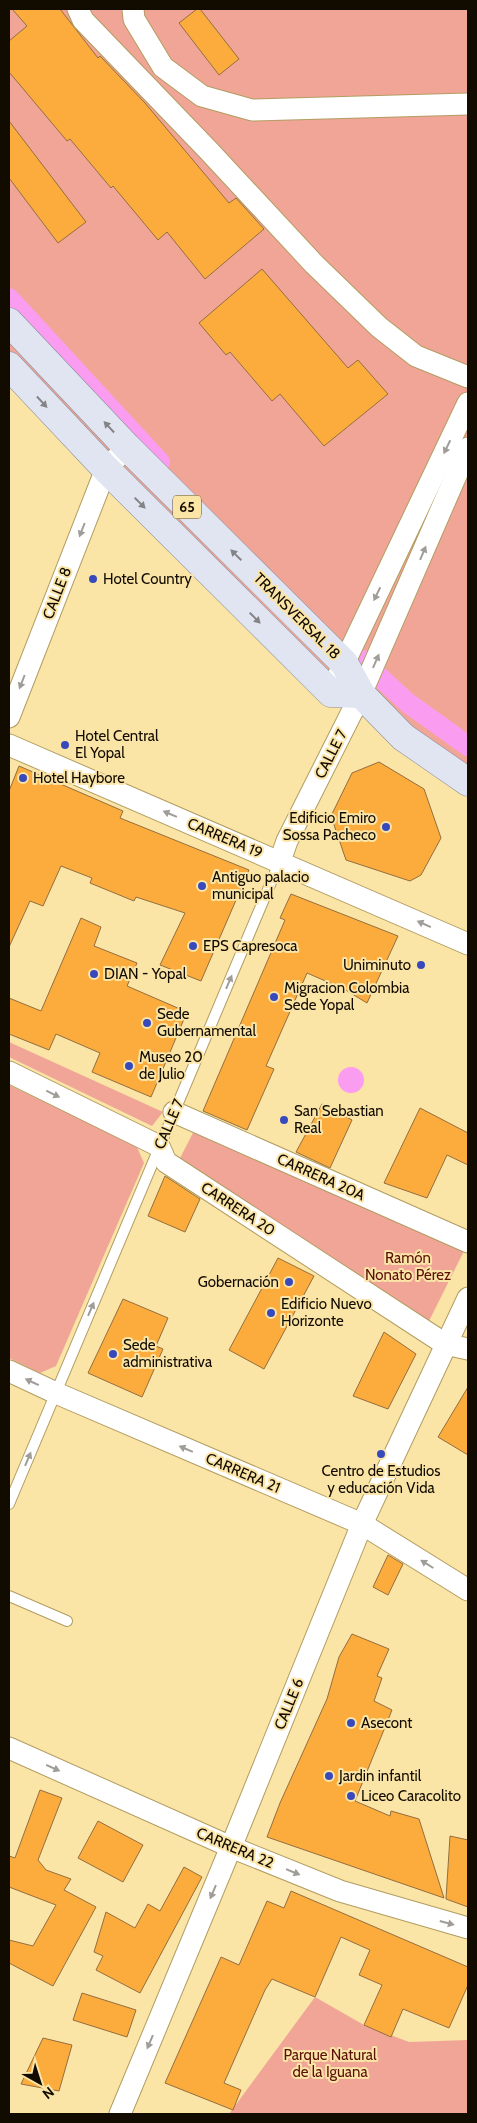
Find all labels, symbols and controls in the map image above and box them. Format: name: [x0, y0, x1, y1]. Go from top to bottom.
one-way arrow: [36, 395, 48, 407]
one-way arrow: [103, 422, 115, 434]
one-way arrow: [443, 440, 451, 454]
road number: 65: [173, 496, 201, 518]
one-way arrow: [134, 497, 146, 509]
one-way arrow: [77, 523, 85, 537]
one-way arrow: [419, 546, 427, 560]
one-way arrow: [230, 549, 242, 561]
street label: CALLE 8: [39, 564, 75, 622]
street label: TRANSVERSAL 18: [250, 569, 344, 663]
place label: Hotel Country: [103, 570, 192, 588]
marker: Hotel Country: [87, 573, 99, 585]
one-way arrow: [373, 587, 381, 601]
one-way arrow: [249, 611, 261, 623]
one-way arrow: [372, 654, 380, 669]
one-way arrow: [18, 675, 26, 689]
street label: CALLE 7: [311, 726, 351, 782]
place label: Hotel Central El Yopal: [75, 727, 159, 762]
marker: Hotel Central El Yopal: [59, 739, 71, 751]
place label: Hotel Haybore: [33, 769, 125, 787]
marker: Hotel Haybore: [17, 772, 29, 784]
place label: Edificio Emiro Sossa Pacheco: [283, 809, 376, 844]
one-way arrow: [163, 810, 177, 818]
street label: CARRERA 19: [185, 814, 265, 862]
marker: Edificio Emiro Sossa Pacheco: [380, 821, 392, 833]
place label: Antiguo palacio municipal: [212, 868, 309, 903]
marker: Antiguo palacio municipal: [196, 880, 208, 892]
one-way arrow: [417, 920, 431, 928]
place label: EPS Capresoca: [203, 937, 298, 955]
marker: EPS Capresoca: [187, 940, 199, 952]
place label: Uniminuto: [343, 956, 411, 974]
marker: Uniminuto: [415, 959, 427, 971]
place label: DIAN - Yopal: [104, 965, 187, 983]
marker: DIAN - Yopal: [88, 968, 100, 980]
one-way arrow: [225, 975, 233, 989]
place label: Migracion Colombia Sede Yopal: [284, 979, 410, 1014]
marker: Migracion Colombia Sede Yopal: [268, 991, 280, 1003]
place label: Sede Gubernamental: [157, 1005, 257, 1040]
marker: Sede Gubernamental: [141, 1017, 153, 1029]
place label: Museo 20 de Julio: [139, 1048, 203, 1083]
marker: Museo 20 de Julio: [123, 1060, 135, 1072]
one-way arrow: [45, 1089, 60, 1098]
street label: CALLE 7: [150, 1096, 188, 1152]
place label: San Sebastian Real: [294, 1102, 384, 1137]
marker: San Sebastian Real: [278, 1114, 290, 1126]
street label: CARRERA 20A: [274, 1150, 368, 1205]
street label: CARRERA 20: [198, 1178, 278, 1240]
park label: Ramón Nonato Pérez: [365, 1249, 451, 1284]
place label: Gobernación: [198, 1273, 279, 1291]
marker: Gobernación: [283, 1276, 295, 1288]
place label: Edificio Nuevo Horizonte: [281, 1295, 372, 1330]
one-way arrow: [87, 1301, 95, 1316]
marker: Edificio Nuevo Horizonte: [265, 1307, 277, 1319]
place label: Sede administrativa: [123, 1336, 213, 1371]
marker: Sede administrativa: [107, 1348, 119, 1360]
one-way arrow: [25, 1378, 39, 1386]
one-way arrow: [179, 1444, 193, 1452]
marker: Centro de Estudios y educación Vida: [375, 1448, 387, 1460]
street label: CARRERA 21: [203, 1449, 283, 1497]
one-way arrow: [24, 1452, 32, 1466]
place label: Centro de Estudios y educación Vida: [322, 1462, 440, 1497]
one-way arrow: [420, 1560, 433, 1569]
street label: CALLE 6: [271, 1676, 307, 1732]
place label: Asecont: [361, 1714, 412, 1732]
marker: Asecont: [345, 1717, 357, 1729]
one-way arrow: [46, 1764, 60, 1772]
place label: Jardin infantil: [338, 1767, 422, 1785]
marker: Jardin infantil: [323, 1770, 335, 1782]
place label: Liceo Caracolito: [361, 1787, 461, 1805]
marker: Liceo Caracolito: [345, 1790, 357, 1802]
street label: CARRERA 22: [194, 1824, 277, 1872]
one-way arrow: [286, 1868, 300, 1876]
one-way arrow: [208, 1885, 216, 1899]
one-way arrow: [439, 1919, 454, 1927]
one-way arrow: [146, 2035, 154, 2049]
park label: Parque Natural de la Iguana: [283, 2046, 377, 2081]
north arrow: [15, 2058, 65, 2108]
text: N: [39, 2083, 58, 2103]

